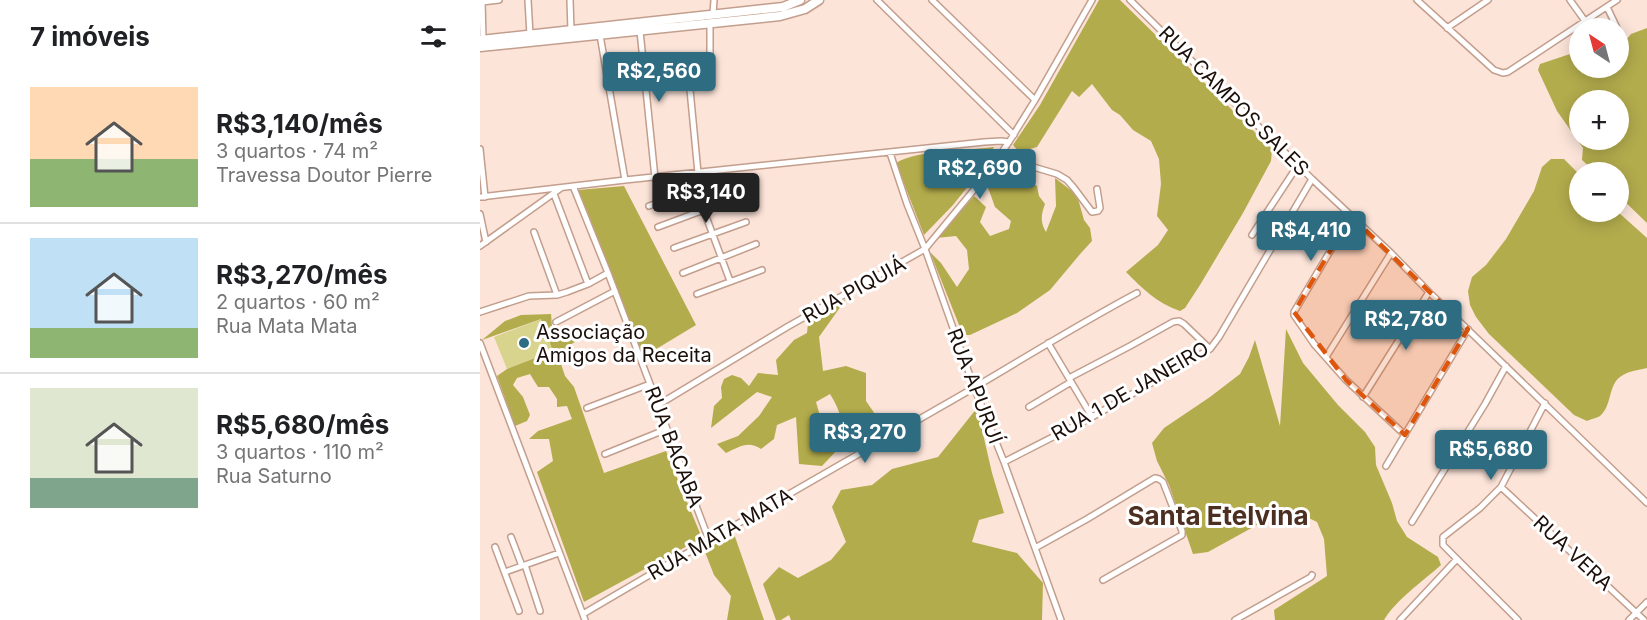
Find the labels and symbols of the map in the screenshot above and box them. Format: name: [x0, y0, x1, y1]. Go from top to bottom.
north arrow: [1569, 18, 1629, 78]
street label: RUA CAMPOS SALES: [1154, 21, 1314, 181]
pin: R$2,560: [604, 52, 714, 103]
pin: R$2,690: [925, 149, 1035, 200]
pin: R$3,140: [651, 173, 761, 224]
pin: R$4,410: [1256, 211, 1366, 262]
street label: RUA PIQUIÁ: [798, 251, 910, 328]
pin: R$2,780: [1351, 300, 1461, 351]
place label: Associação Amigos da Receita: [536, 320, 712, 367]
street label: RUA APURUÍ: [942, 325, 1009, 448]
marker: Associação Amigos da Receita: [517, 336, 531, 350]
street label: RUA 1 DE JANEIRO: [1047, 336, 1213, 446]
street label: RUA BACABA: [640, 383, 708, 511]
pin: R$3,270: [810, 413, 920, 464]
pin: R$5,680: [1436, 430, 1546, 481]
street label: RUA MATA MATA: [644, 483, 797, 585]
district label: Santa Etelvina: [1128, 500, 1308, 531]
street label: RUA VERA: [1529, 510, 1618, 596]

